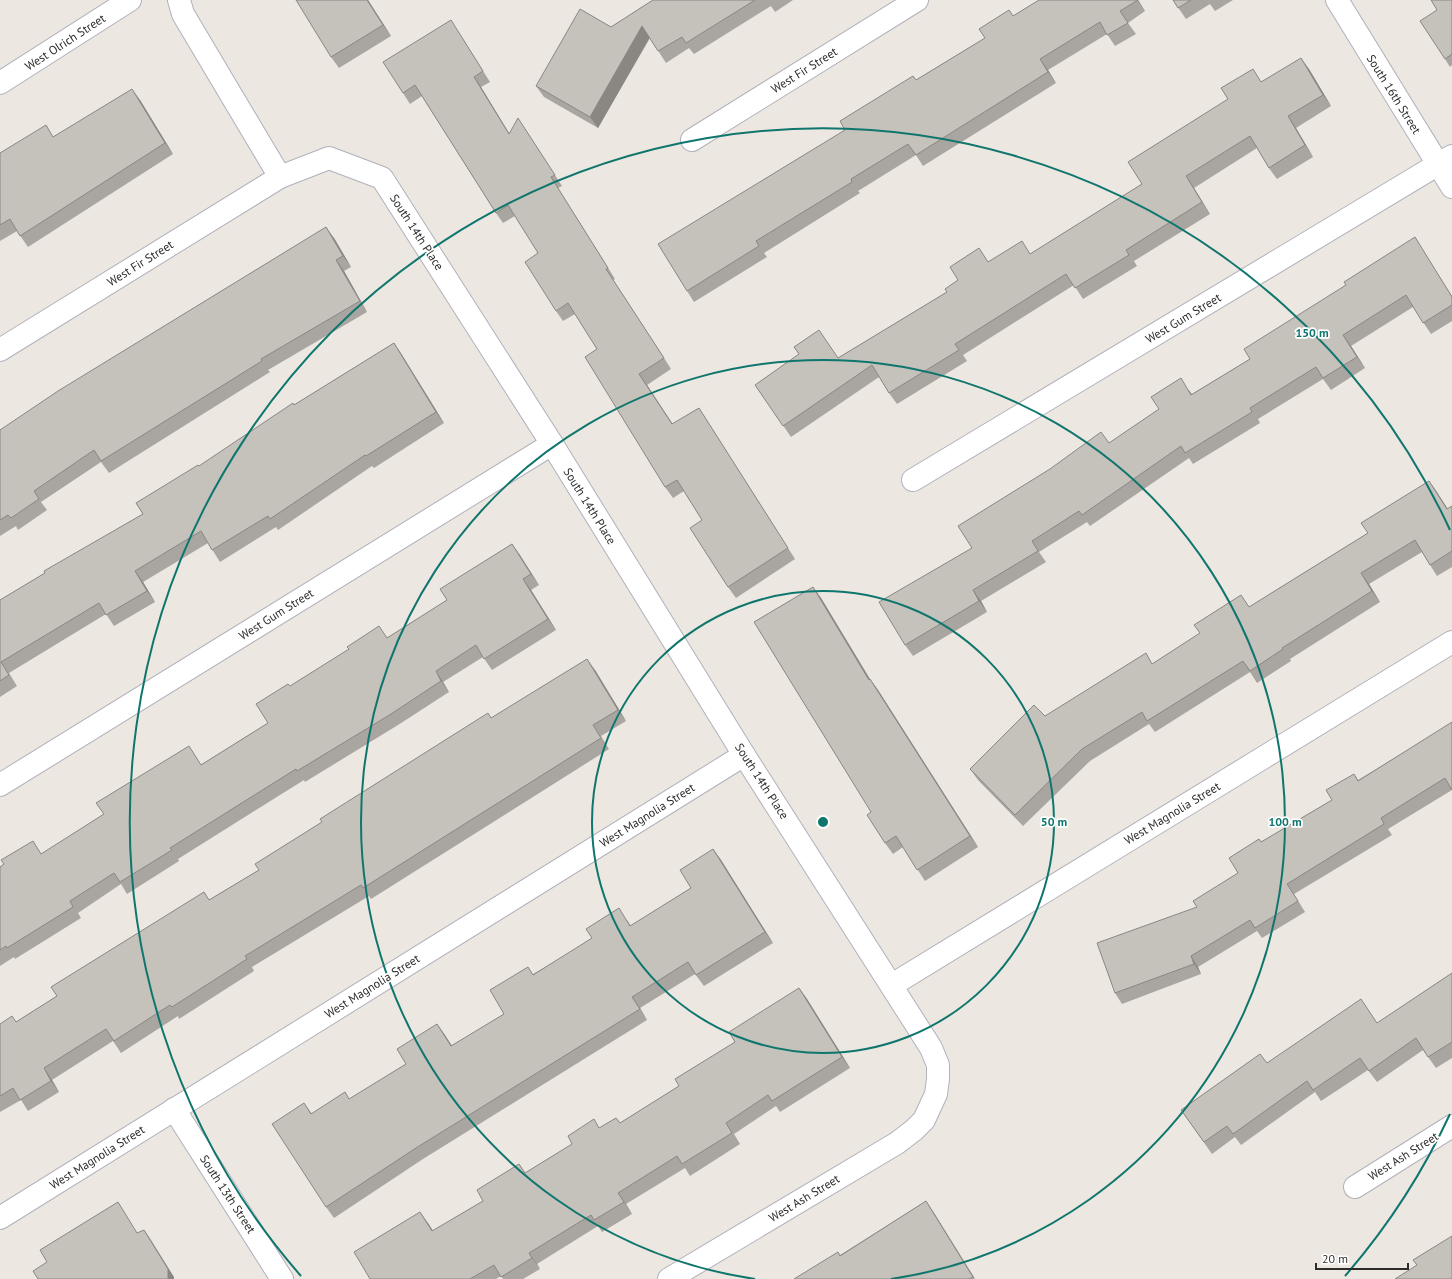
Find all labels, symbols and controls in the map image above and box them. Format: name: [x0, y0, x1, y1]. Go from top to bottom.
street label: West Olrich Street: [22, 10, 108, 74]
street label: West Fir Street: [768, 44, 840, 96]
street label: South 16th Street: [1364, 52, 1424, 136]
street label: South 14th Place: [387, 191, 447, 273]
street label: West Fir Street: [104, 237, 176, 289]
street label: West Gum Street: [1143, 290, 1223, 346]
text: 150 m: [1295, 325, 1329, 340]
street label: South 14th Place: [560, 465, 620, 547]
street label: West Gum Street: [236, 585, 316, 643]
street label: South 14th Place: [732, 740, 792, 822]
street label: West Magnolia Street: [1121, 778, 1223, 848]
street label: West Magnolia Street: [597, 780, 697, 850]
text: 50 m: [1041, 814, 1067, 829]
text: 100 m: [1268, 814, 1302, 829]
centre of rings: [816, 815, 830, 829]
street label: West Magnolia Street: [322, 951, 422, 1021]
street label: West Magnolia Street: [47, 1122, 147, 1192]
street label: West Ash Street: [1365, 1128, 1441, 1184]
street label: South 13th Street: [197, 1152, 259, 1236]
street label: West Ash Street: [766, 1171, 842, 1225]
scale bar: [1316, 1245, 1408, 1271]
text: 20 m: [1322, 1251, 1348, 1266]

